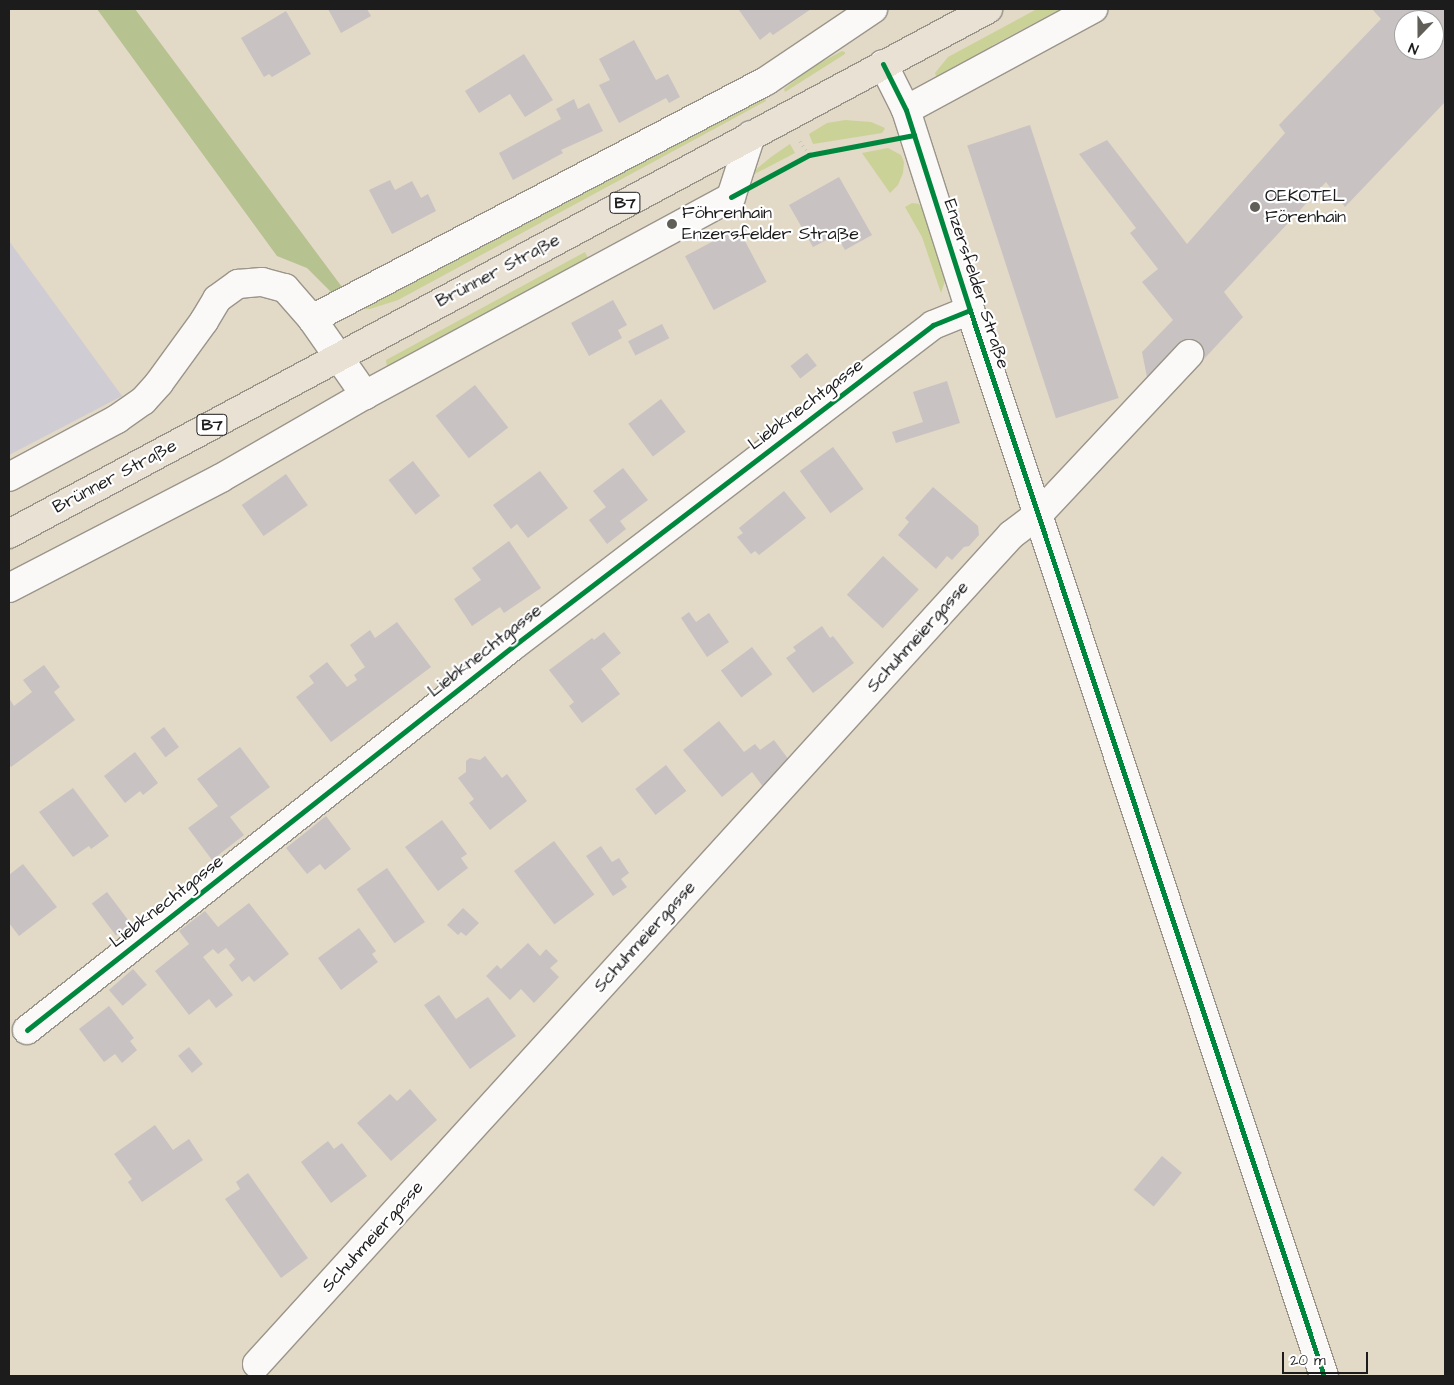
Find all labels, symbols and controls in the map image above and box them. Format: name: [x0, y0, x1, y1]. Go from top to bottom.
north arrow: [1394, 10, 1444, 60]
text: N: [1406, 37, 1422, 59]
place label: OEKOTEL Förenhain: [1265, 186, 1346, 228]
road number: B7: [609, 190, 641, 217]
street label: Enzersfelder Straße: [938, 196, 1014, 372]
marker: OEKOTEL Förenhain: [1249, 201, 1261, 213]
place label: Föhrenhain Enzersfelder Straße: [682, 203, 859, 245]
marker: Föhrenhain Enzersfelder Straße: [666, 218, 678, 230]
street label: Brünner Straße: [432, 229, 564, 313]
street label: Liebknechtgasse: [744, 355, 868, 455]
road number: B7: [196, 412, 228, 438]
street label: Brünner Straße: [49, 435, 181, 519]
street label: Schuhmeiergasse: [862, 577, 974, 697]
street label: Liebknechtgasse: [424, 600, 546, 702]
street label: Liebknechtgasse: [106, 851, 228, 953]
street label: Schuhmeiergasse: [589, 877, 701, 997]
street label: Schuhmeiergasse: [317, 1177, 429, 1297]
scale bar: [1284, 1342, 1370, 1374]
text: 20 m: [1290, 1350, 1326, 1371]

